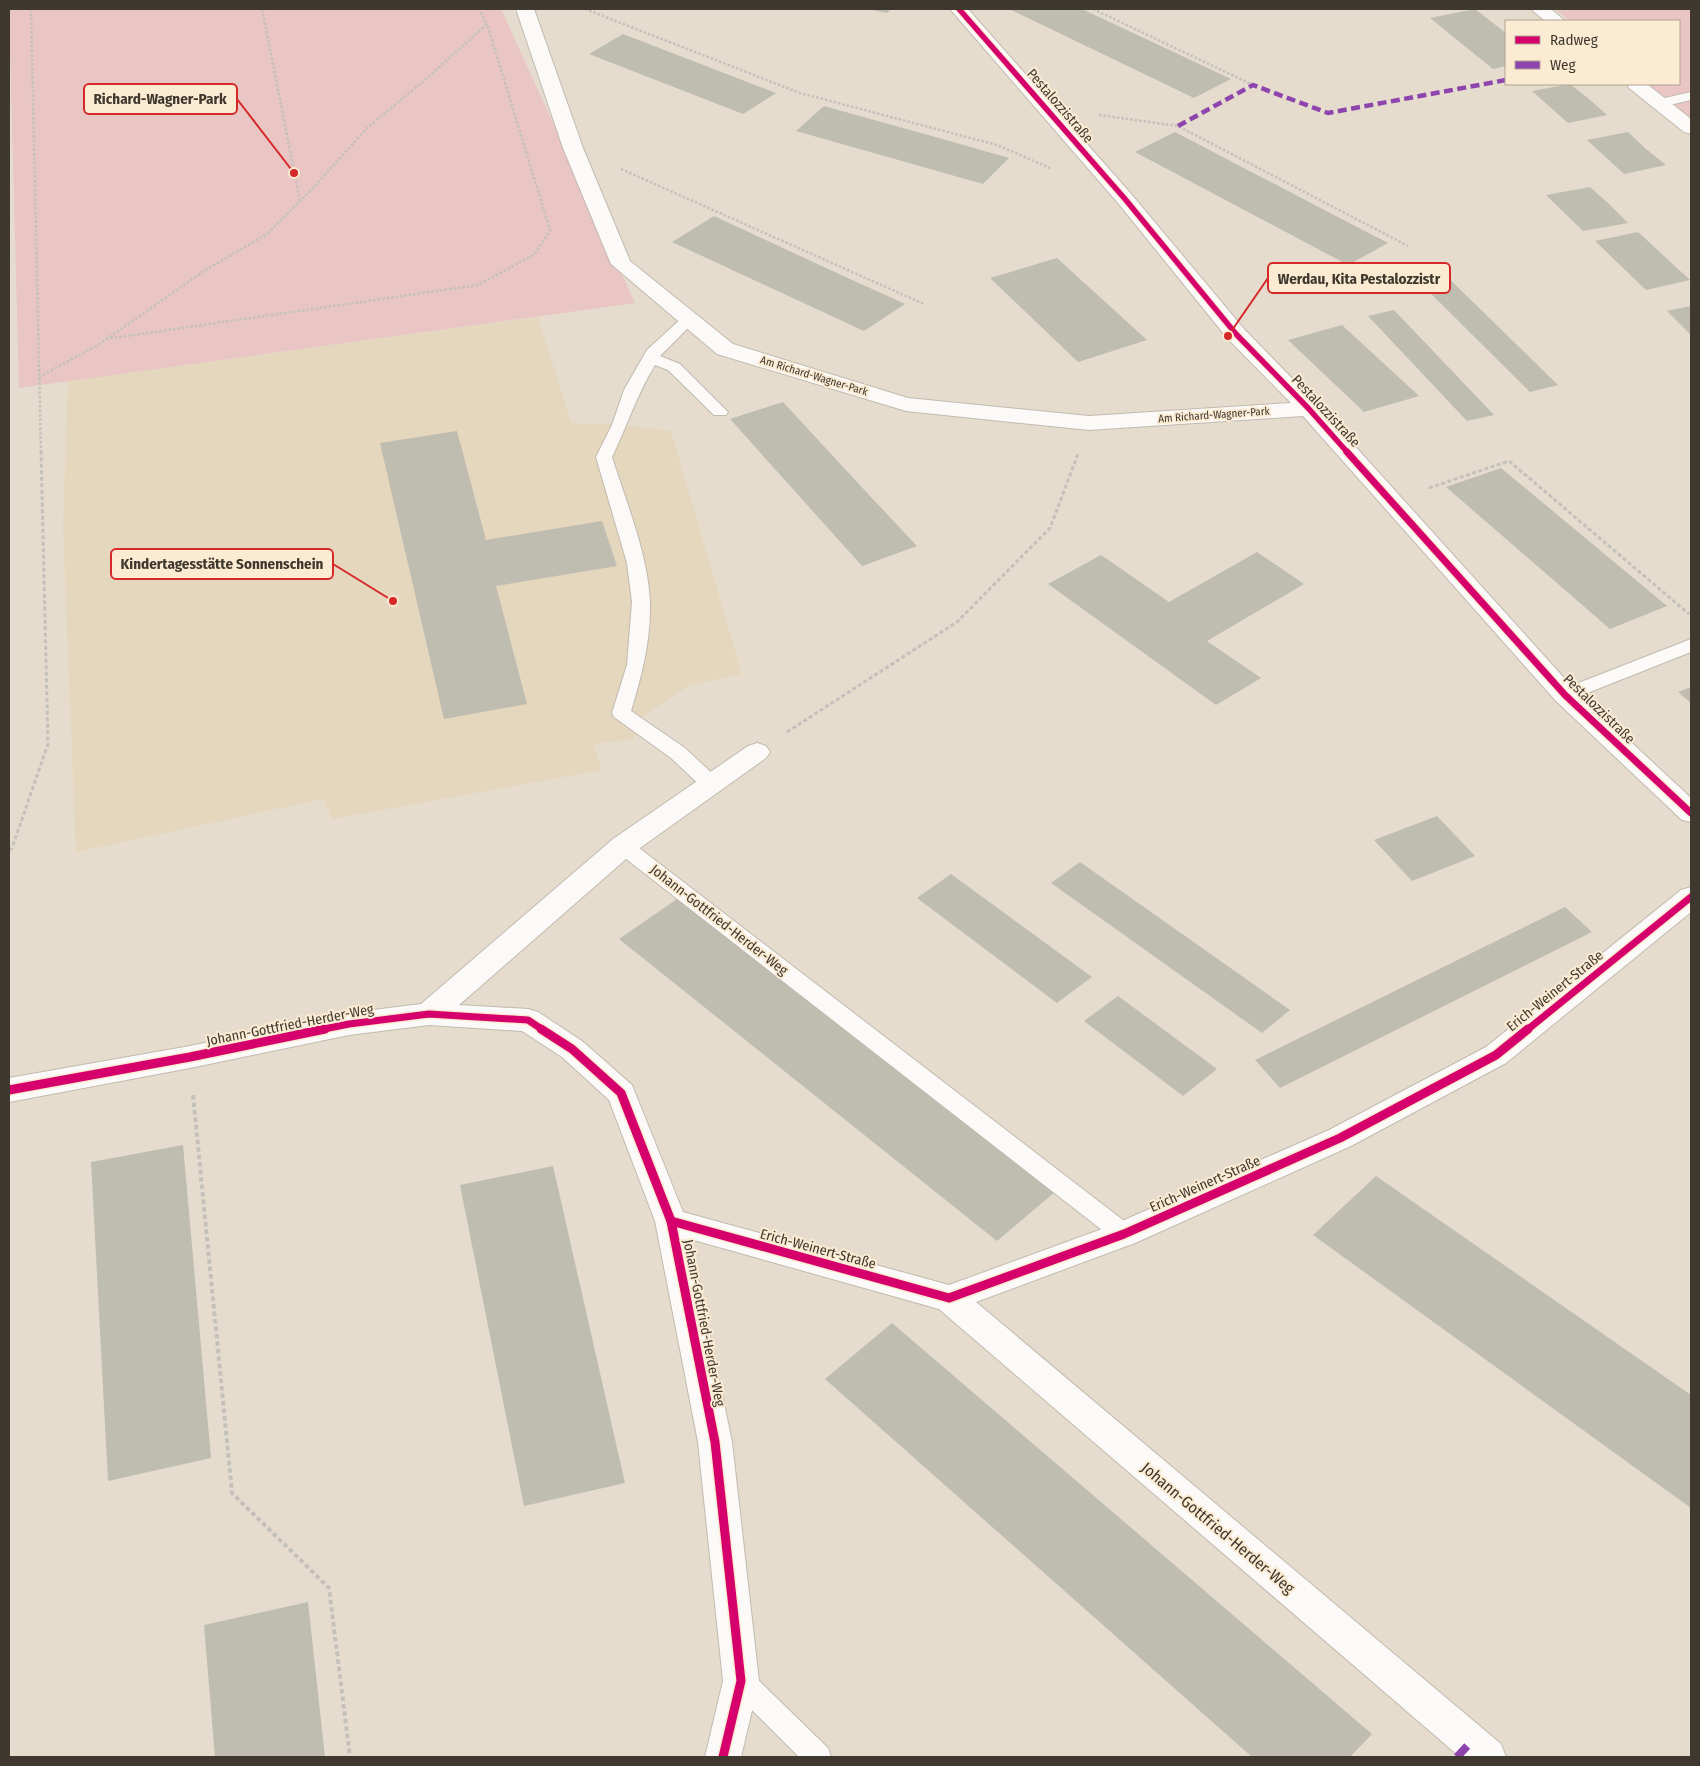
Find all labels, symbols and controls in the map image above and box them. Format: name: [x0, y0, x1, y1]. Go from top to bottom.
legend: [1505, 20, 1680, 85]
text: Radweg: [1550, 31, 1598, 49]
text: Weg: [1550, 56, 1576, 74]
street label: Pestalozzistraße: [1023, 65, 1097, 147]
callout: Richard-Wagner-Park: [84, 84, 237, 114]
text: Richard-Wagner-Park: [93, 90, 227, 108]
callout: Werdau, Kita Pestalozzistr: [1268, 263, 1450, 293]
text: Werdau, Kita Pestalozzistr: [1278, 270, 1441, 288]
street label: Am Richard-Wagner-Park: [759, 353, 870, 399]
street label: Pestalozzistraße: [1288, 371, 1364, 451]
street label: Am Richard-Wagner-Park: [1158, 405, 1271, 425]
callout: Kindertagesstätte Sonnenschein: [111, 549, 333, 579]
text: Kindertagesstätte Sonnenschein: [121, 555, 324, 573]
street label: Pestalozzistraße: [1560, 671, 1638, 747]
street label: Johann-Gottfried-Herder-Weg: [647, 861, 792, 979]
street label: Erich-Weinert-Straße: [1503, 947, 1607, 1035]
street label: Johann-Gottfried-Herder-Weg: [205, 1000, 375, 1050]
street label: Erich-Weinert-Straße: [1147, 1152, 1263, 1216]
street label: Erich-Weinert-Straße: [758, 1225, 878, 1273]
street label: Johann-Gottfried-Herder-Weg: [679, 1238, 729, 1408]
street label: Johann-Gottfried-Herder-Weg: [1138, 1458, 1299, 1598]

